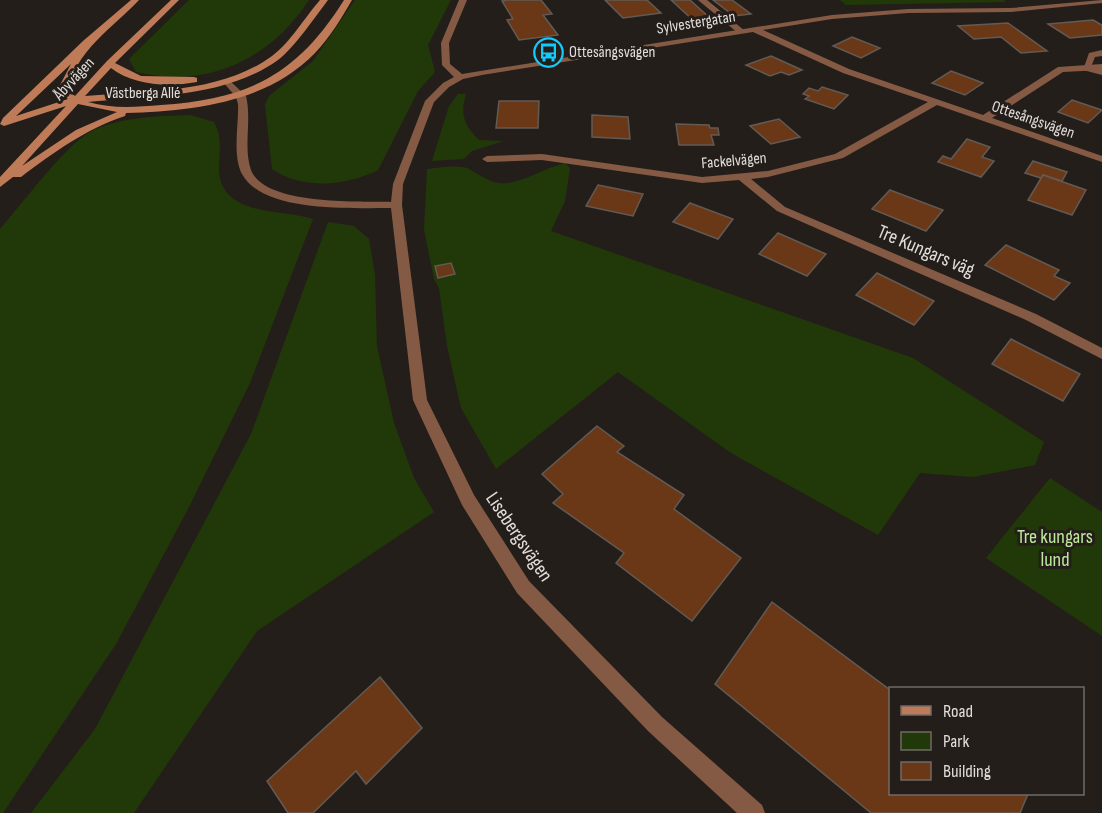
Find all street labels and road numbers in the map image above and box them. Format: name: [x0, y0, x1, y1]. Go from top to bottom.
street label: Sylvestergatan: [655, 7, 737, 39]
street label: Åbyvägen: [49, 54, 98, 105]
street label: Västberga Allé: [105, 84, 181, 103]
street label: Ottesångsvägen: [989, 97, 1077, 143]
street label: Fackelvägen: [701, 149, 767, 173]
street label: Tre Kungars väg: [874, 220, 978, 282]
street label: Lisebergsvägen: [480, 488, 558, 586]

